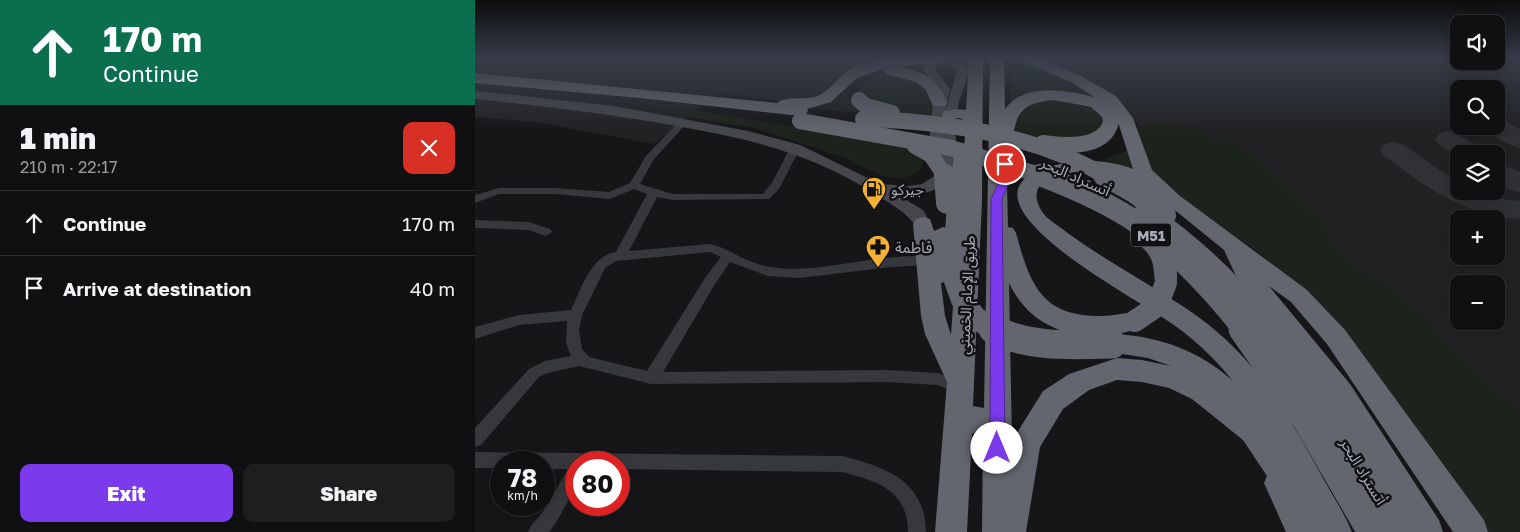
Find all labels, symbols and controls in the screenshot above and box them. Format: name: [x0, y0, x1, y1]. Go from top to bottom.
map controls: [1450, 15, 1505, 330]
button: sound: [1450, 15, 1505, 70]
text: 170 m: [103, 18, 202, 60]
icon: ahead: [20, 20, 85, 85]
text: Continue: [103, 60, 199, 87]
button: search: [1450, 80, 1505, 135]
text: 1 min: [20, 120, 96, 156]
button: close: [403, 122, 455, 174]
pin: [984, 143, 1026, 185]
button: layers: [1450, 145, 1505, 200]
icon: arrive: [991, 150, 1019, 178]
street label: أتستراد البحر: [1037, 152, 1114, 200]
text: 210 m · 22:17: [20, 157, 118, 177]
fuel station icon: جيركو: [861, 176, 887, 210]
place label: جيركو: [891, 180, 924, 199]
icon: ahead: [20, 209, 48, 237]
button: +: [1450, 210, 1505, 265]
text: Continue: [63, 212, 146, 235]
text: 170 m: [402, 212, 455, 235]
road number: M51: [1131, 224, 1171, 246]
pharmacy icon: فاطمة: [865, 234, 891, 268]
street label: طريق الإمام الخميني: [954, 235, 982, 355]
place label: فاطمة: [895, 238, 932, 256]
icon: arrive: [20, 274, 48, 302]
button: −: [1450, 275, 1505, 330]
text: Arrive at destination: [63, 277, 251, 300]
text: 40 m: [410, 277, 455, 300]
position arrow: [970, 421, 1022, 473]
street label: أتستراد البحر: [1336, 434, 1391, 508]
speed limit sign: 80: [565, 451, 630, 516]
text: 78: [508, 462, 537, 493]
button: Exit: [20, 464, 233, 522]
button: Share: [243, 464, 455, 522]
text: km/h: [507, 488, 538, 503]

